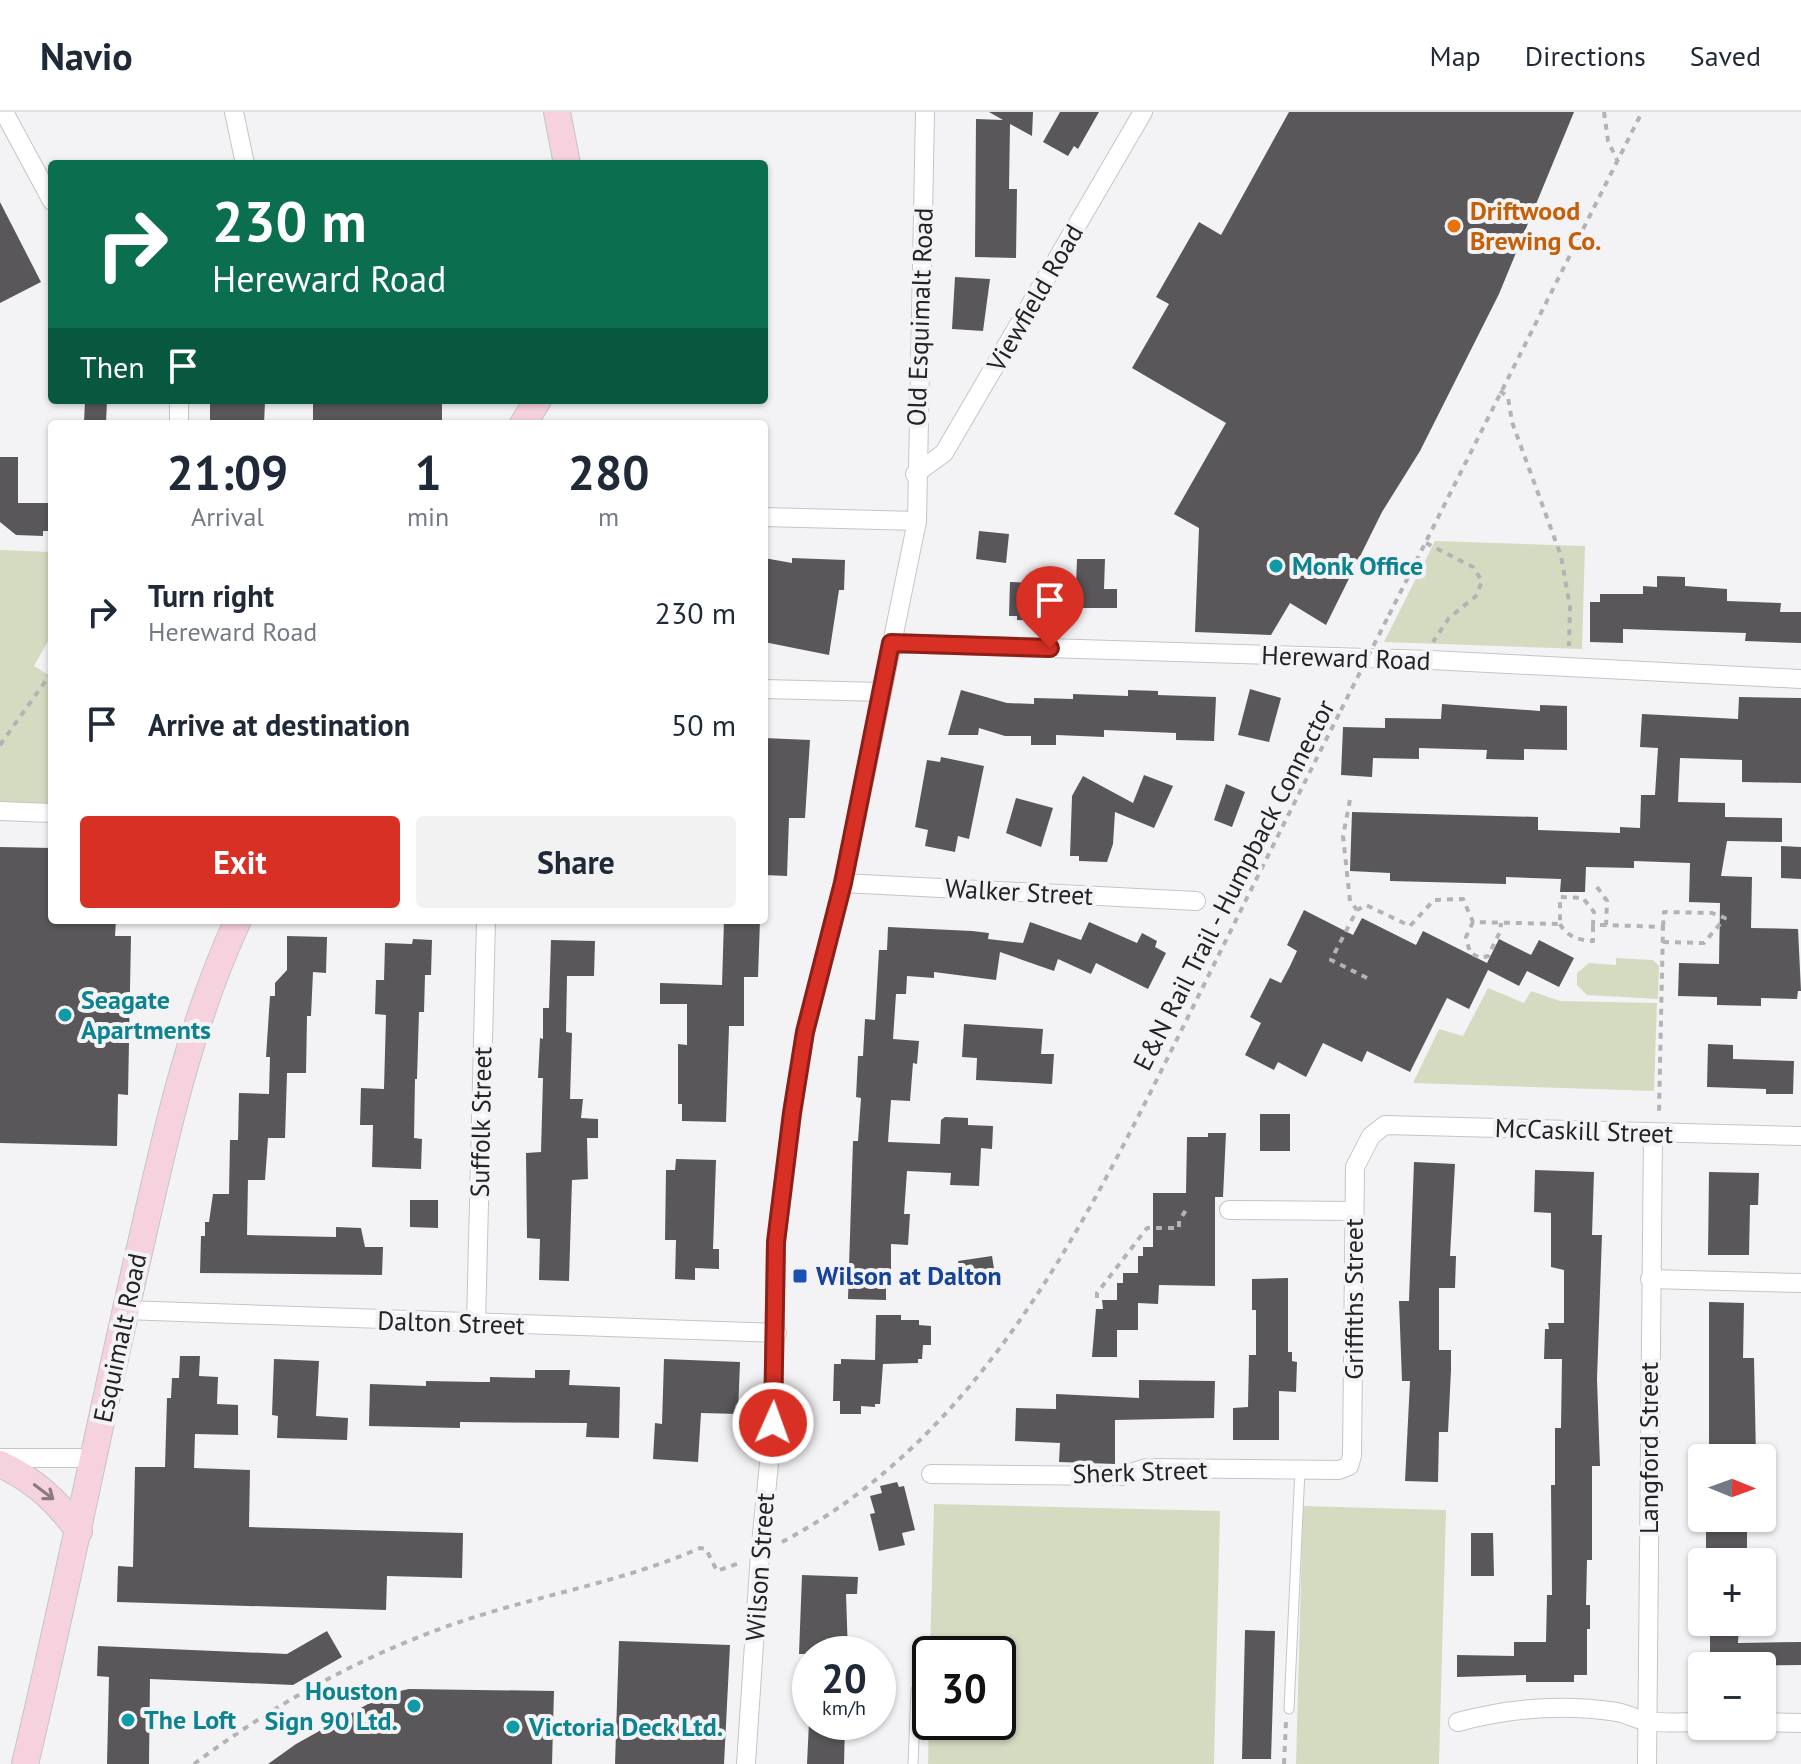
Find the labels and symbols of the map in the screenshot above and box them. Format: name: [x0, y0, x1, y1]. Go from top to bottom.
place label: Driftwood Brewing Co.: [1470, 194, 1601, 257]
street label: Old Esquimalt Road: [899, 207, 940, 427]
marker: Driftwood Brewing Co.: [1445, 217, 1463, 235]
street label: Viewfield Road: [979, 218, 1090, 378]
place label: Monk Office: [1292, 549, 1423, 582]
marker: Monk Office: [1267, 557, 1285, 575]
pin: [1016, 566, 1084, 648]
street label: Hereward Road: [1261, 638, 1431, 677]
street label: E&N Rail Trail - Humpback Connector: [1125, 694, 1342, 1076]
street label: Walker Street: [944, 871, 1094, 912]
place label: Seagate Apartments: [81, 983, 211, 1046]
marker: Seagate Apartments: [56, 1006, 74, 1024]
street label: Suffolk Street: [463, 1046, 498, 1198]
street label: McCaskill Street: [1494, 1111, 1674, 1150]
street label: Griffiths Street: [1337, 1218, 1370, 1380]
street label: Esquimalt Road: [85, 1250, 154, 1426]
place label: Wilson at Dalton: [816, 1259, 1002, 1292]
marker: Wilson at Dalton: [791, 1267, 809, 1285]
street label: Dalton Street: [377, 1303, 525, 1342]
street label: Langford Street: [1632, 1362, 1665, 1534]
position arrow: [731, 1381, 815, 1465]
north arrow: [1688, 1444, 1776, 1532]
street label: Sherk Street: [1072, 1453, 1208, 1490]
one-way arrow: [33, 1483, 55, 1500]
street label: Wilson Street: [738, 1492, 781, 1642]
speed limit sign: 30: [912, 1636, 1016, 1740]
place label: Houston Sign 90 Ltd.: [265, 1674, 398, 1737]
marker: Houston Sign 90 Ltd.: [405, 1697, 423, 1715]
place label: The Loft: [144, 1703, 236, 1736]
place label: Victoria Deck Ltd.: [528, 1710, 723, 1743]
marker: The Loft: [119, 1711, 137, 1729]
marker: Victoria Deck Ltd.: [504, 1718, 522, 1736]

